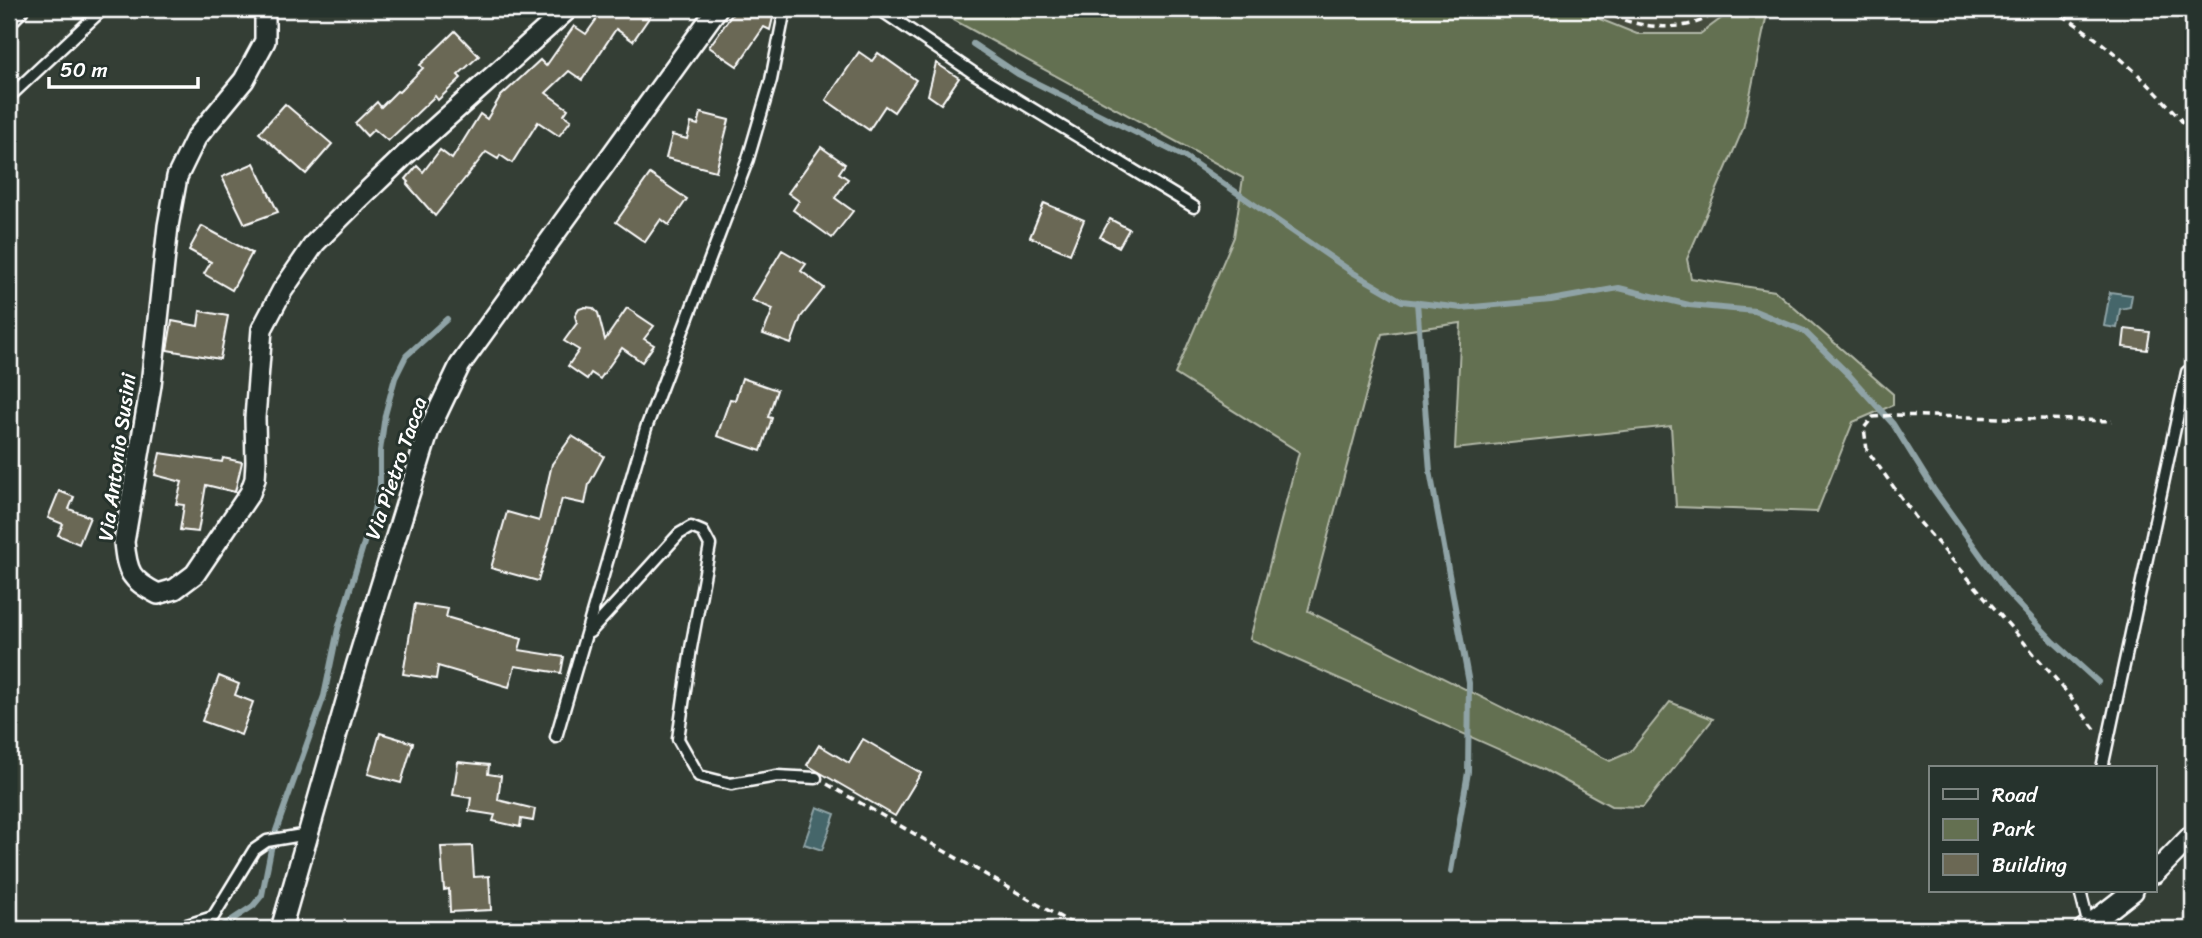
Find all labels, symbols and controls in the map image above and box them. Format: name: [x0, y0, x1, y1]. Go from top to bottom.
scale bar: [49, 46, 198, 90]
text: 50 m: [60, 51, 108, 89]
street label: Via Antonio Susini: [86, 369, 148, 543]
street label: Via Pietro Tacca: [354, 391, 438, 545]
legend: [1929, 766, 2156, 892]
text: Road: [1992, 776, 2039, 814]
text: Park: [1992, 810, 2035, 848]
text: Building: [1992, 846, 2068, 884]

